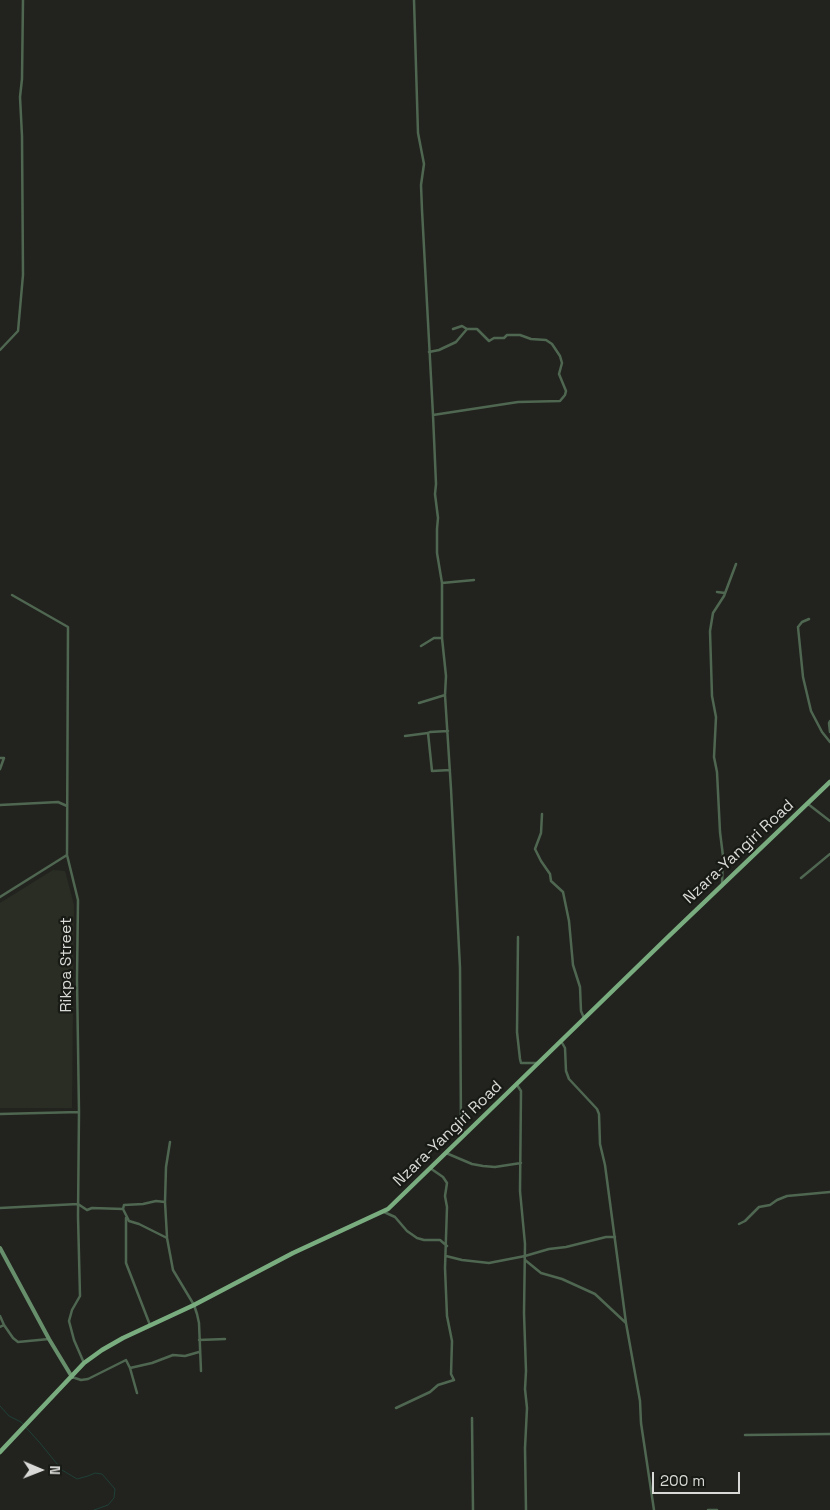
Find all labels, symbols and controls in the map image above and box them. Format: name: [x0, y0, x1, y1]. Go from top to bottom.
street label: Nzara-Yangiri Road: [680, 796, 798, 908]
street label: Rikpa Street: [57, 917, 77, 1013]
street label: Nzara-Yangiri Road: [390, 1077, 506, 1191]
north arrow: [15, 1445, 65, 1495]
scale bar: [655, 1462, 742, 1494]
text: N: [46, 1465, 64, 1475]
text: 200 m: [660, 1471, 705, 1490]

